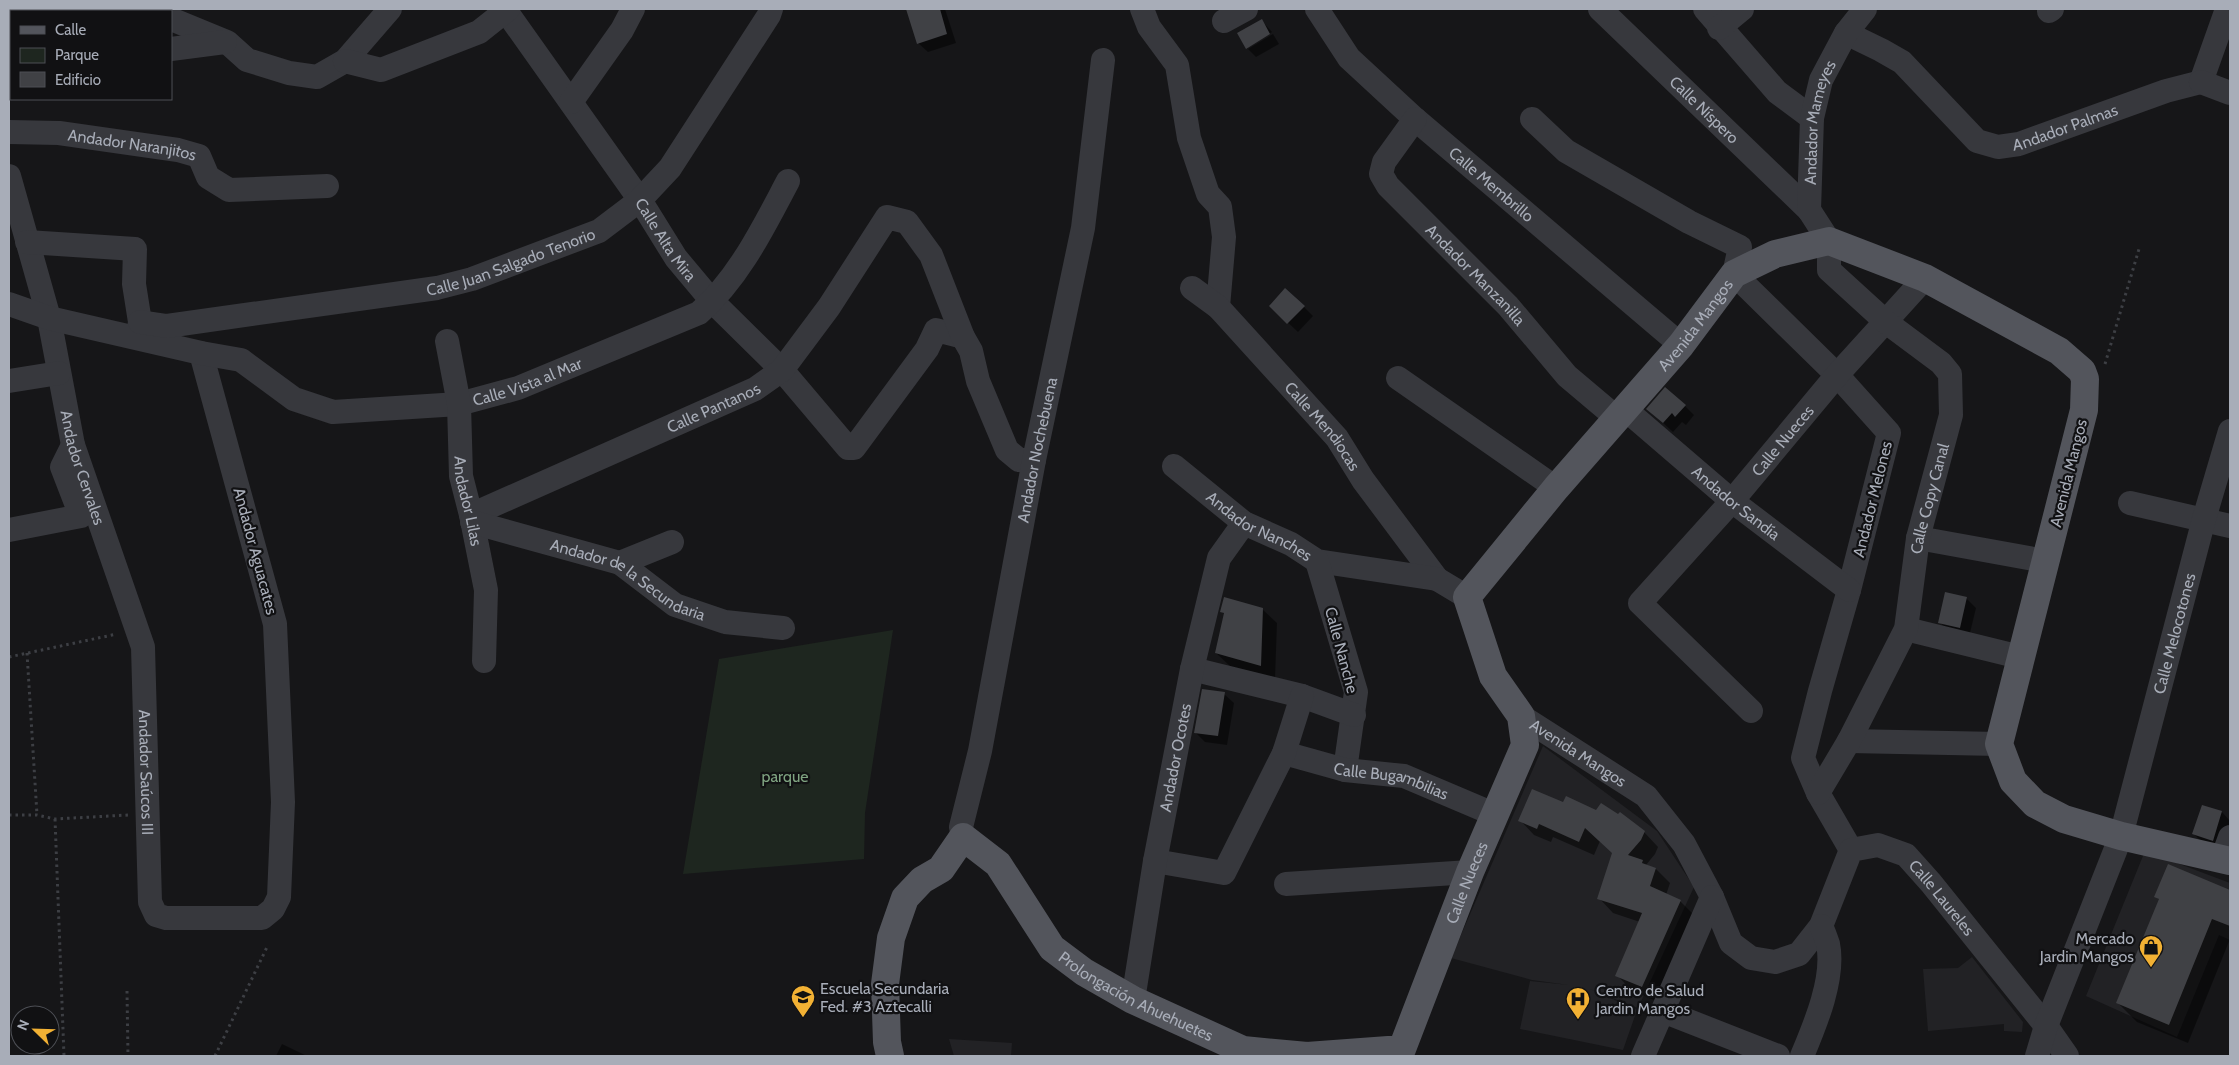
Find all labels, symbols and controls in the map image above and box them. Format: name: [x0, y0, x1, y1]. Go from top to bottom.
legend: [10, 10, 172, 100]
text: Calle: [55, 21, 86, 39]
text: Parque: [55, 46, 99, 64]
street label: Andador Mameyes: [1801, 57, 1840, 185]
text: Edificio: [55, 71, 101, 89]
street label: Calle Níspero: [1666, 72, 1743, 148]
street label: Andador Palmas: [2011, 100, 2121, 155]
street label: Andador Naranjitos: [67, 125, 199, 165]
street label: Calle Membrillo: [1445, 143, 1538, 226]
street label: Calle Alta Mira: [631, 195, 700, 285]
street label: Andador Manzanilla: [1422, 220, 1529, 330]
street label: Calle Juan Salgado Tenorio: [425, 224, 598, 299]
street label: Avenida Mangos: [1654, 275, 1737, 375]
street label: Calle Vista al Mar: [471, 353, 586, 410]
street label: Andador Nochebuena: [1014, 375, 1061, 524]
street label: Calle Mendiocas: [1281, 378, 1364, 475]
street label: Calle Pantanos: [664, 379, 764, 437]
street label: Calle Nueces: [1748, 401, 1818, 480]
street label: Andador Cervales: [57, 409, 109, 528]
street label: Avenida Mangos: [2046, 417, 2091, 529]
street label: Andador Melones: [1849, 439, 1896, 559]
street label: Calle Copy Canal: [1907, 441, 1953, 555]
street label: Andador Lilas: [450, 456, 486, 548]
street label: Andador Sandía: [1688, 462, 1784, 544]
street label: Andador Aguacates: [229, 486, 282, 617]
street label: Andador Nanches: [1202, 487, 1316, 565]
street label: Andador de la Secundaria: [548, 535, 708, 625]
street label: Calle Melocotones: [2150, 571, 2200, 696]
street label: Calle Nanche: [1321, 605, 1362, 695]
street label: Andador Ocotes: [1156, 702, 1195, 814]
street label: Andador Saúcos III: [135, 709, 157, 835]
street label: Avenida Mangos: [1526, 715, 1630, 791]
street label: Calle Bugambilias: [1331, 758, 1452, 804]
park label: parque: [762, 767, 808, 786]
street label: Calle Nueces: [1442, 839, 1492, 926]
street label: Calle Laureles: [1905, 856, 1979, 940]
place label: Mercado Jardin Mangos: [2039, 929, 2134, 966]
shop icon: Mercado Jardin Mangos: [2138, 934, 2164, 968]
street label: Prolongación Ahuehuetes: [1055, 947, 1216, 1045]
place label: Escuela Secundaria Fed. #3 Aztecalli: [820, 979, 949, 1016]
place label: Centro de Salud Jardin Mangos: [1595, 981, 1704, 1018]
school or university icon: Escuela Secundaria Fed. #3 Aztecalli: [790, 984, 816, 1018]
hospital icon: Centro de Salud Jardin Mangos: [1565, 986, 1591, 1020]
north arrow: [10, 1005, 60, 1055]
text: N: [13, 1017, 33, 1033]

